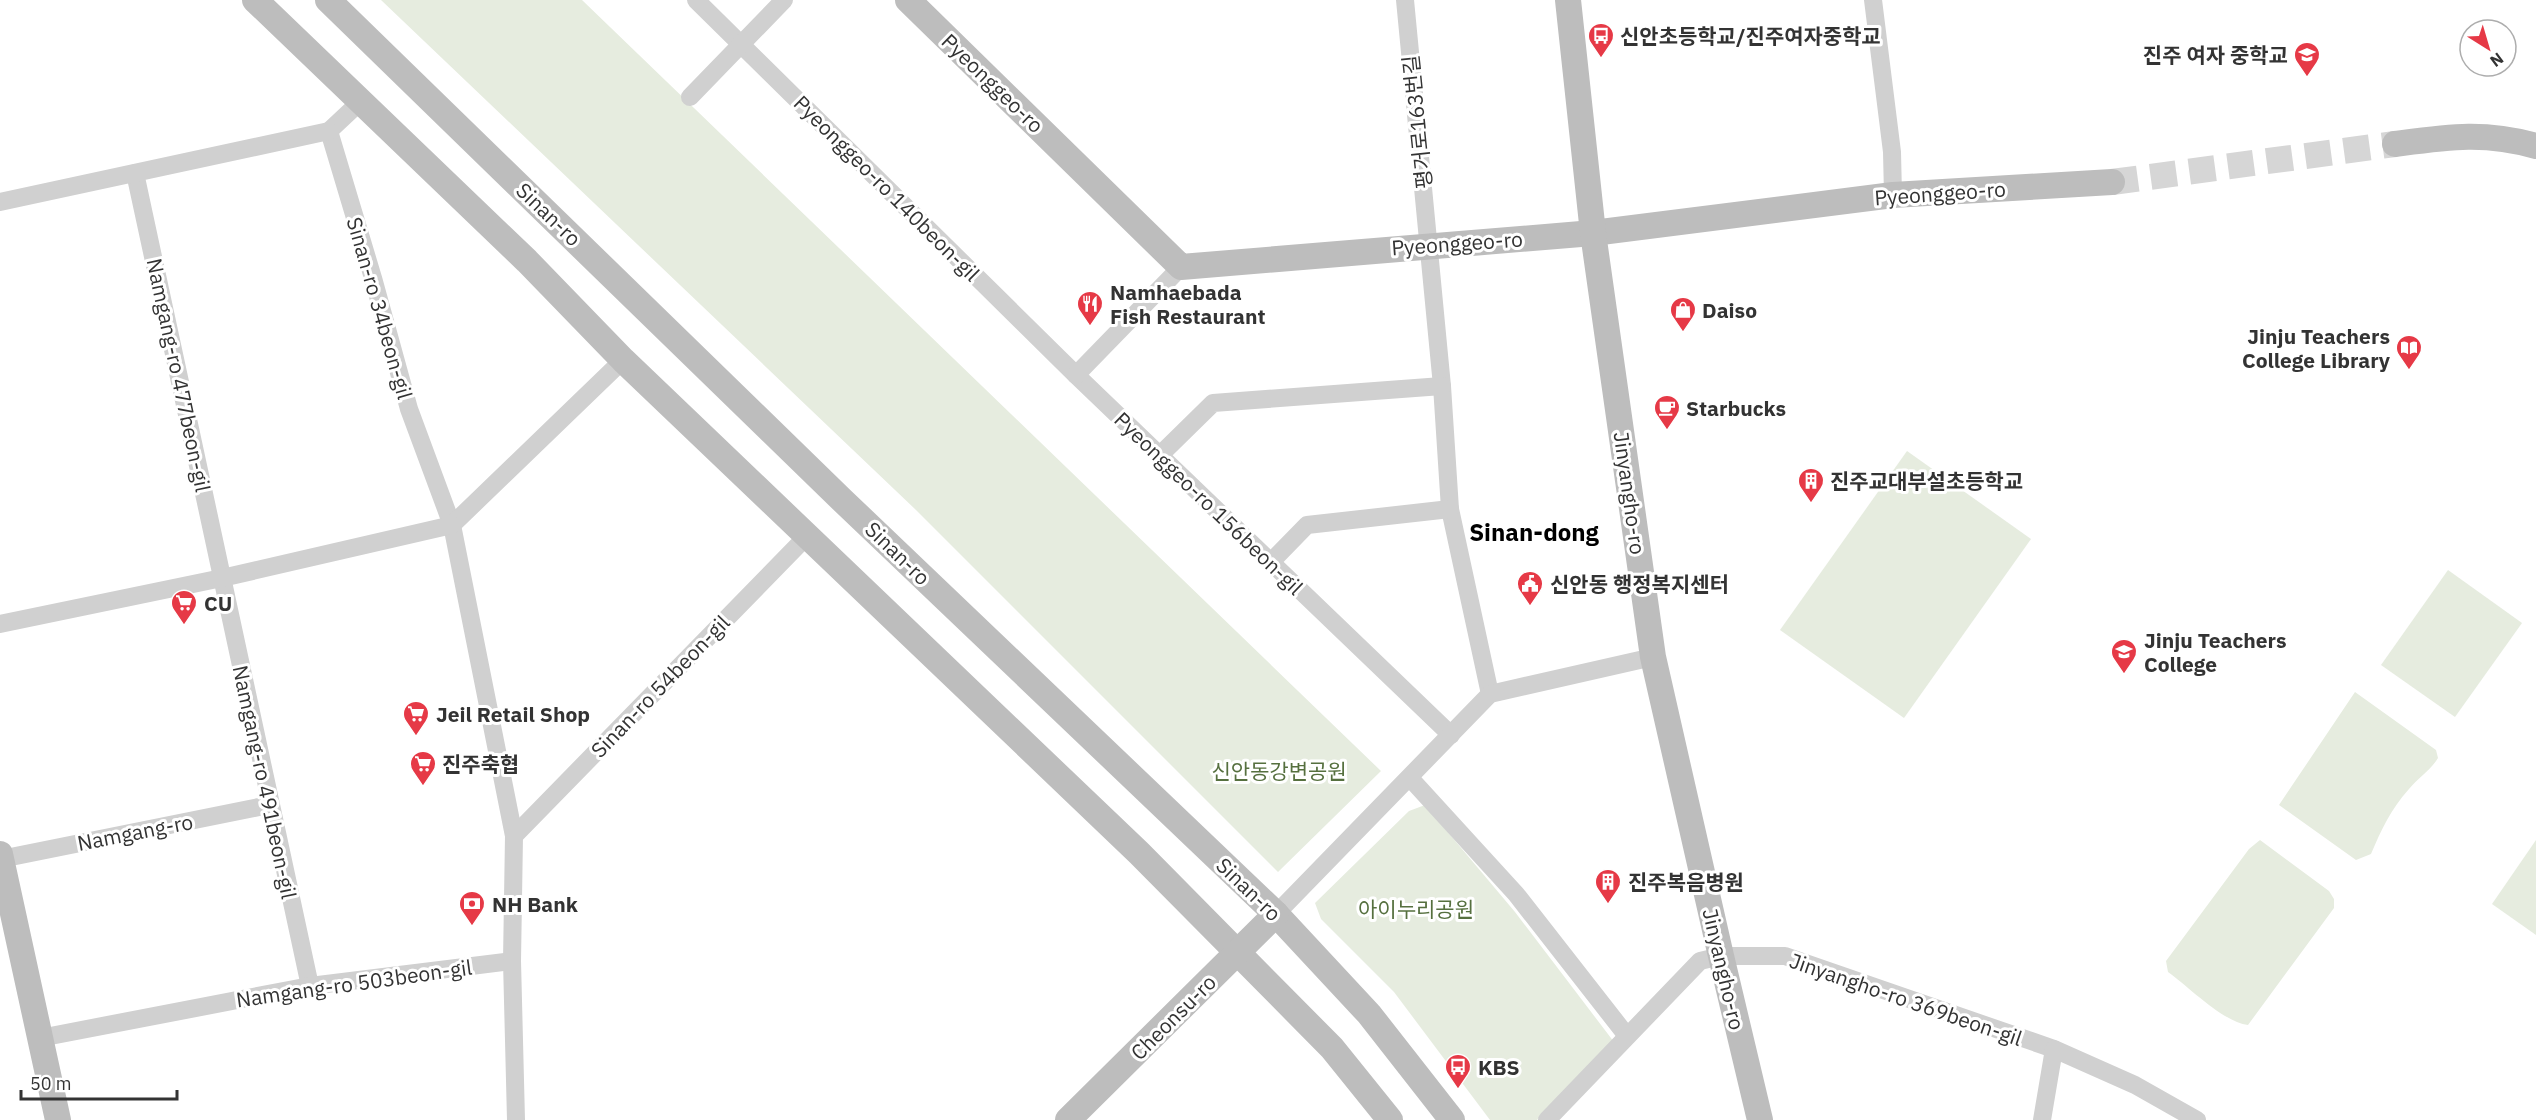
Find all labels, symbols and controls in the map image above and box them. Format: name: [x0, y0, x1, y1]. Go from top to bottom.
north arrow: [2458, 18, 2518, 78]
bus stop icon: 신안초등학교/진주여자중학교: [1586, 21, 1616, 59]
place label: 신안초등학교/진주여자중학교: [1620, 22, 1881, 50]
street label: Pyeonggeo-ro: [936, 27, 1050, 139]
school or university icon: 진주 여자 중학교: [2292, 40, 2322, 78]
place label: 진주 여자 중학교: [2143, 41, 2288, 69]
text: N: [2486, 49, 2508, 71]
street label: 평거로163번길: [1396, 54, 1438, 190]
street label: Pyeonggeo-ro 140beon-gil: [788, 89, 986, 287]
street label: Pyeonggeo-ro: [1873, 174, 2007, 212]
street label: Sinan-ro: [510, 176, 588, 252]
street label: Sinan-ro 34beon-gil: [341, 214, 419, 403]
street label: Pyeonggeo-ro: [1390, 224, 1524, 262]
street label: Namgang-ro 477beon-gil: [141, 256, 217, 495]
place label: Namhaebada Fish Restaurant: [1110, 278, 1266, 330]
restaurant icon: Namhaebada Fish Restaurant: [1075, 289, 1105, 327]
shop icon: Daiso: [1668, 295, 1698, 333]
place label: Daiso: [1702, 296, 1757, 324]
place label: Jinju Teachers College Library: [2242, 322, 2391, 374]
library icon: Jinju Teachers College Library: [2394, 333, 2424, 371]
cafe icon: Starbucks: [1652, 393, 1682, 431]
place label: Starbucks: [1686, 394, 1786, 422]
street label: Pyeonggeo-ro 156beon-gil: [1109, 405, 1310, 601]
street label: Jinyangho-ro: [1608, 430, 1652, 556]
building icon: 진주교대부설초등학교: [1796, 466, 1826, 504]
place label: 진주교대부설초등학교: [1830, 467, 2023, 495]
street label: Sinan-ro: [859, 515, 937, 591]
district label: Sinan-dong: [1469, 516, 1600, 548]
public building icon: 신안동 행정복지센터: [1515, 569, 1545, 607]
place label: 신안동 행정복지센터: [1550, 570, 1729, 598]
supermarket icon: CU: [169, 588, 199, 626]
place label: CU: [204, 589, 232, 617]
street label: Sinan-ro 54beon-gil: [585, 608, 736, 763]
place label: Jinju Teachers College: [2144, 626, 2287, 678]
school or university icon: Jinju Teachers College: [2109, 637, 2139, 675]
street label: Namgang-ro 491beon-gil: [227, 663, 303, 902]
supermarket icon: Jeil Retail Shop: [401, 699, 431, 737]
place label: Jeil Retail Shop: [436, 700, 590, 728]
supermarket icon: 진주축협: [408, 749, 438, 787]
place label: 진주축협: [442, 750, 519, 778]
park label: 신안동강변공원: [1211, 757, 1347, 785]
street label: Namgang-ro: [75, 807, 195, 857]
street label: Sinan-ro: [1210, 851, 1288, 927]
building icon: 진주복음병원: [1593, 867, 1623, 905]
place label: 진주복음병원: [1628, 868, 1744, 896]
bank icon: NH Bank: [457, 889, 487, 927]
place label: NH Bank: [492, 890, 579, 918]
park label: 아이누리공원: [1358, 895, 1474, 923]
street label: Jinyangho-ro: [1696, 906, 1752, 1032]
street label: Jinyangho-ro 369beon-gil: [1786, 946, 2026, 1052]
street label: Namgang-ro 503beon-gil: [234, 953, 474, 1013]
street label: Cheonsu-ro: [1124, 968, 1222, 1066]
bus stop icon: KBS: [1443, 1052, 1473, 1090]
place label: KBS: [1478, 1053, 1520, 1081]
scale bar: [21, 1063, 177, 1101]
text: 50 m: [30, 1072, 72, 1095]

